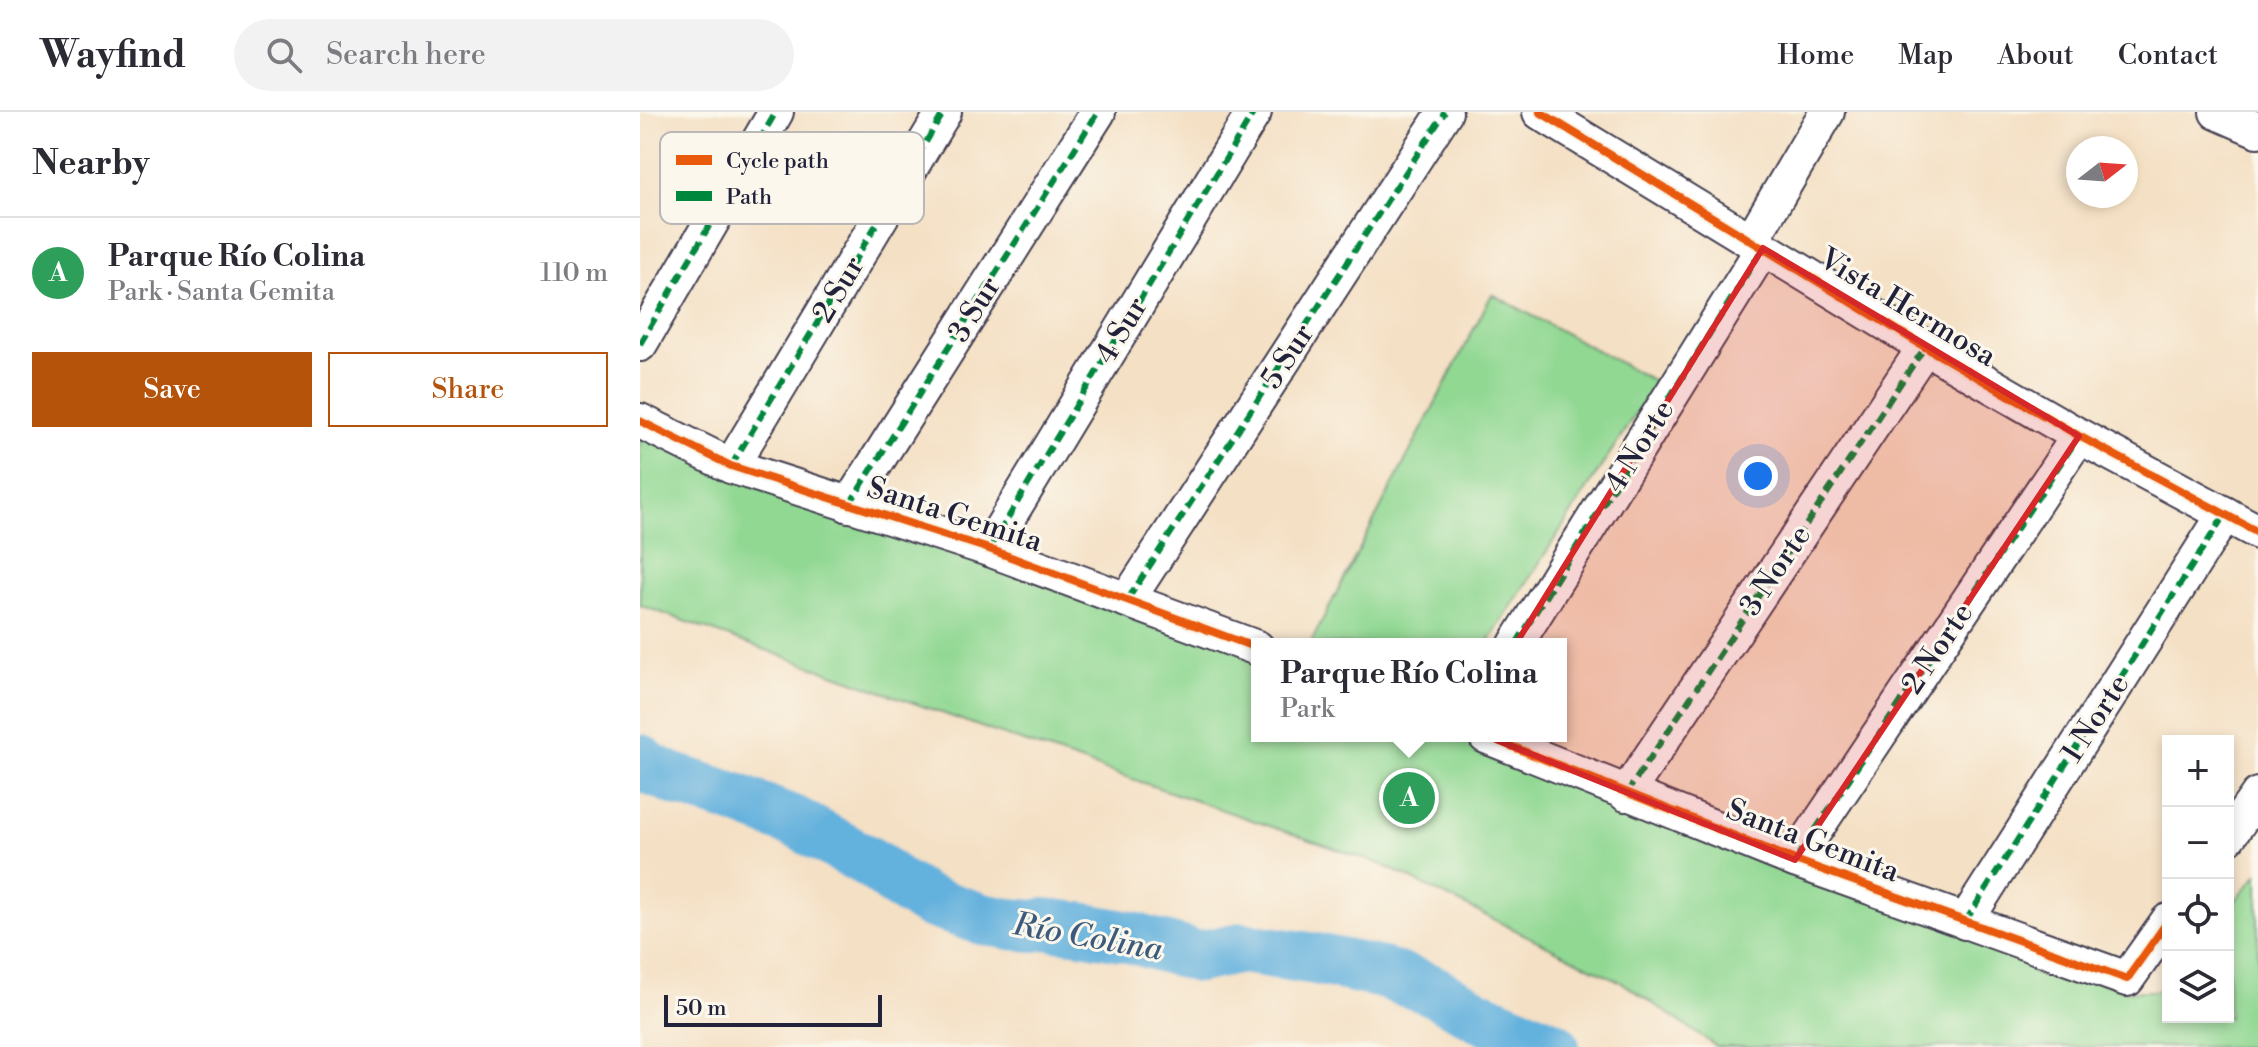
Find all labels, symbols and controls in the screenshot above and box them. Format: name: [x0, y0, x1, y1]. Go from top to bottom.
search box: [234, 19, 794, 91]
text: Wayfind: [40, 32, 186, 79]
icon: search: [262, 33, 306, 77]
text: Search here: [326, 36, 486, 74]
text: Home: [1778, 38, 1854, 73]
text: Map: [1898, 38, 1953, 73]
text: About: [1997, 38, 2074, 73]
text: Contact: [2118, 38, 2218, 73]
legend: [660, 132, 924, 224]
north arrow: [2066, 136, 2138, 208]
text: Nearby: [32, 143, 150, 185]
text: Cycle path: [726, 148, 829, 175]
text: Path: [726, 184, 772, 211]
text: Parque Río Colina: [108, 238, 365, 276]
street label: Vista Hermosa: [1811, 240, 2004, 376]
street label: 2 Sur: [804, 249, 873, 330]
text: A: [49, 257, 67, 289]
text: 110 m: [540, 257, 608, 289]
street label: 3 Sur: [940, 270, 1010, 349]
text: Park · Santa Gemita: [108, 276, 335, 308]
street label: 4 Sur: [1087, 290, 1157, 371]
street label: 5 Sur: [1253, 317, 1323, 396]
button: Save: [32, 352, 312, 427]
button: Share: [328, 352, 608, 427]
street label: 4 Norte: [1597, 393, 1683, 500]
your location: [1738, 456, 1778, 496]
street label: Santa Gemita: [862, 469, 1048, 561]
street label: 3 Norte: [1732, 518, 1820, 623]
street label: 2 Norte: [1894, 596, 1982, 701]
popup: [1251, 638, 1567, 742]
text: Parque Río Colina: [1280, 655, 1538, 693]
street label: 1 Norte: [2053, 667, 2138, 770]
text: Park: [1280, 693, 1334, 725]
map controls: [2162, 735, 2234, 1023]
button: +: [2162, 735, 2234, 807]
pin: A: [1383, 768, 1435, 828]
street label: Santa Gemita: [1721, 791, 1905, 892]
button: −: [2162, 807, 2234, 879]
button: locate: [2162, 879, 2234, 951]
water label: Río Colina: [1009, 904, 1166, 970]
button: layers: [2162, 951, 2234, 1023]
scale bar: [664, 991, 882, 1027]
text: 50 m: [676, 995, 727, 1022]

